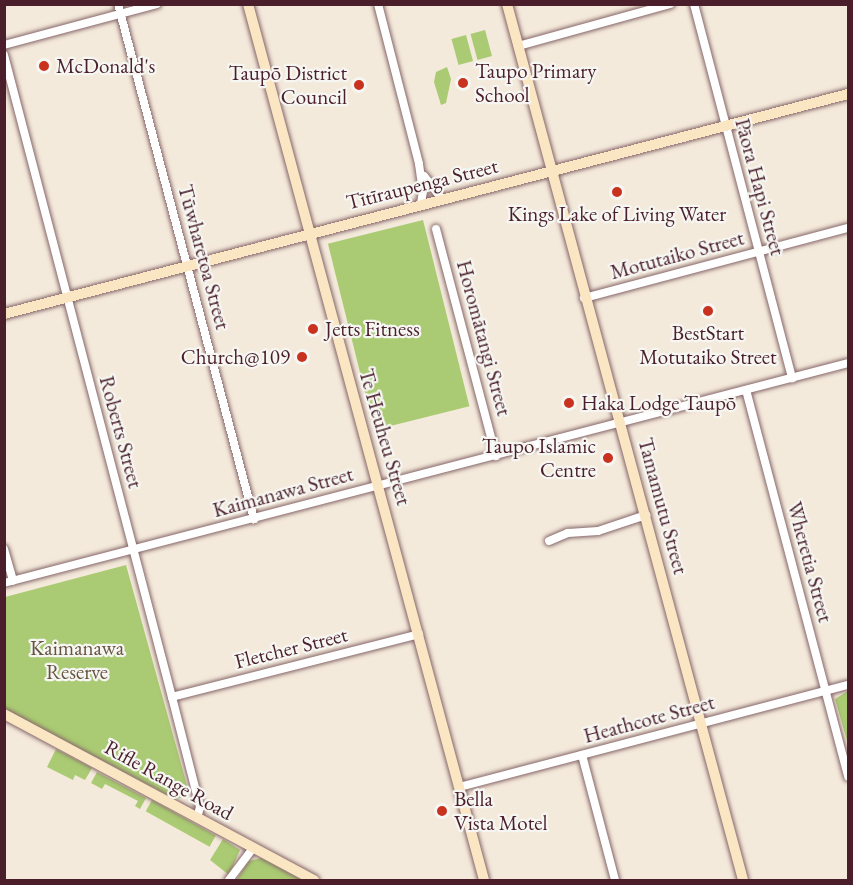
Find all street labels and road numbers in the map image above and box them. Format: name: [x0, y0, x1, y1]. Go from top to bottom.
street label: Pāora Hapi Street: [730, 116, 790, 258]
street label: Tītīraupenga Street: [344, 153, 500, 215]
street label: Tūwharetoa Street: [173, 182, 235, 332]
street label: Motutaiko Street: [607, 225, 747, 285]
street label: Horomātangi Street: [451, 257, 517, 419]
street label: Te Heuheu Street: [353, 366, 417, 508]
street label: Roberts Street: [94, 373, 148, 491]
street label: Tamamutu Street: [633, 435, 693, 577]
street label: Kaimanawa Street: [210, 461, 356, 523]
street label: Wheretia Street: [782, 499, 838, 625]
street label: Fletcher Street: [232, 622, 350, 674]
street label: Heathcote Street: [581, 689, 717, 749]
street label: Rifle Range Road: [100, 734, 238, 826]

